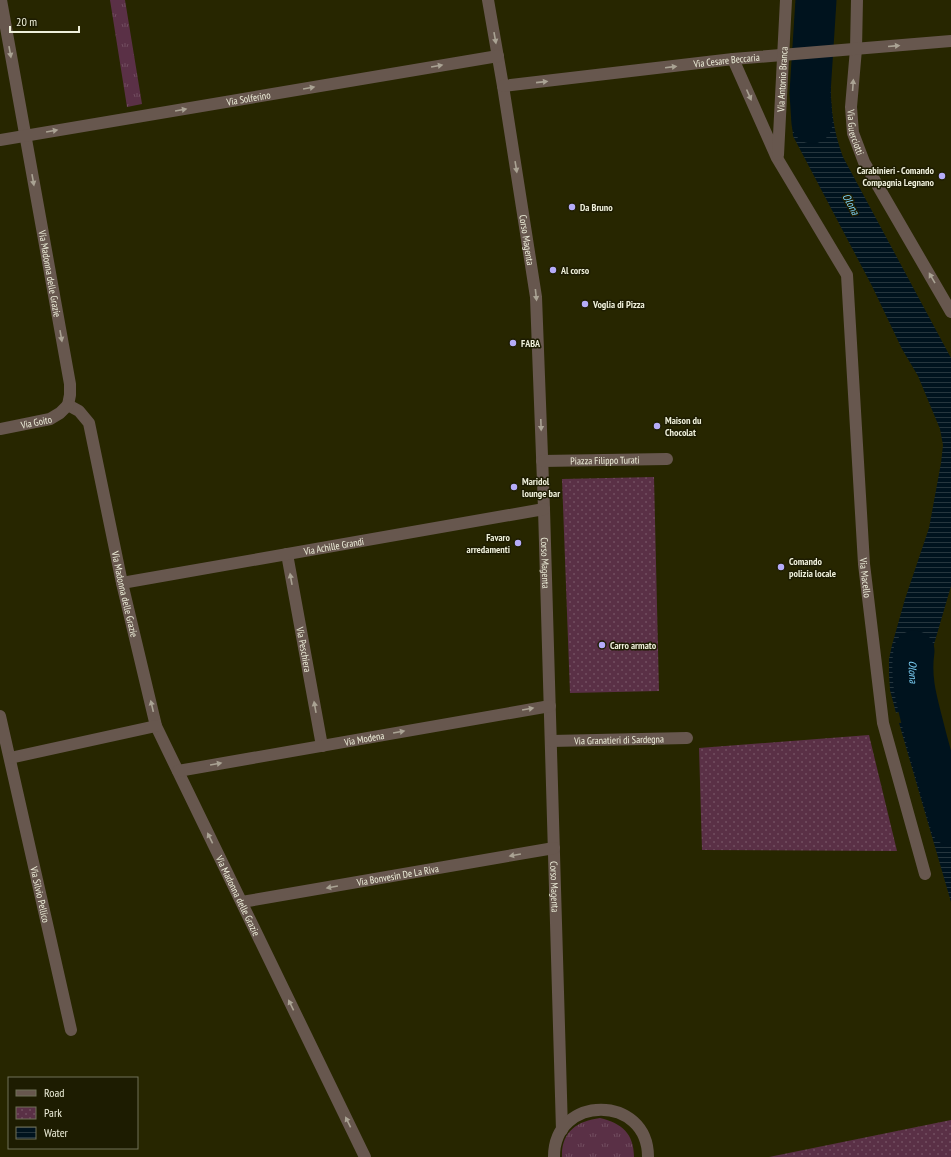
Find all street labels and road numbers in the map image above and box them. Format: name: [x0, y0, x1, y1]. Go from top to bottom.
street label: Via Antonio Branca: [774, 46, 791, 113]
street label: Via Cesare Beccaria: [692, 51, 760, 71]
street label: Via Solferino: [225, 88, 271, 109]
street label: Via Guerciotti: [844, 108, 867, 157]
street label: Corso Magenta: [516, 214, 537, 266]
street label: Via Madonna delle Grazie: [35, 228, 64, 318]
street label: Via Goito: [19, 413, 53, 432]
street label: Piazza Filippo Turati: [570, 453, 640, 468]
street label: Via Achille Grandi: [302, 535, 365, 558]
street label: Corso Magenta: [538, 537, 552, 589]
street label: Via Madonna delle Grazie: [108, 549, 141, 639]
street label: Via Macello: [857, 557, 874, 598]
street label: Via Peschiera: [293, 625, 314, 673]
street label: Via Modena: [342, 729, 385, 749]
street label: Via Granatieri di Sardegna: [573, 733, 664, 748]
street label: Via Madonna delle Grazie: [212, 853, 263, 938]
street label: Corso Magenta: [547, 861, 562, 913]
street label: Via Bonvesin De La Riva: [355, 862, 440, 889]
street label: Via Silvio Pellico: [27, 864, 53, 924]

